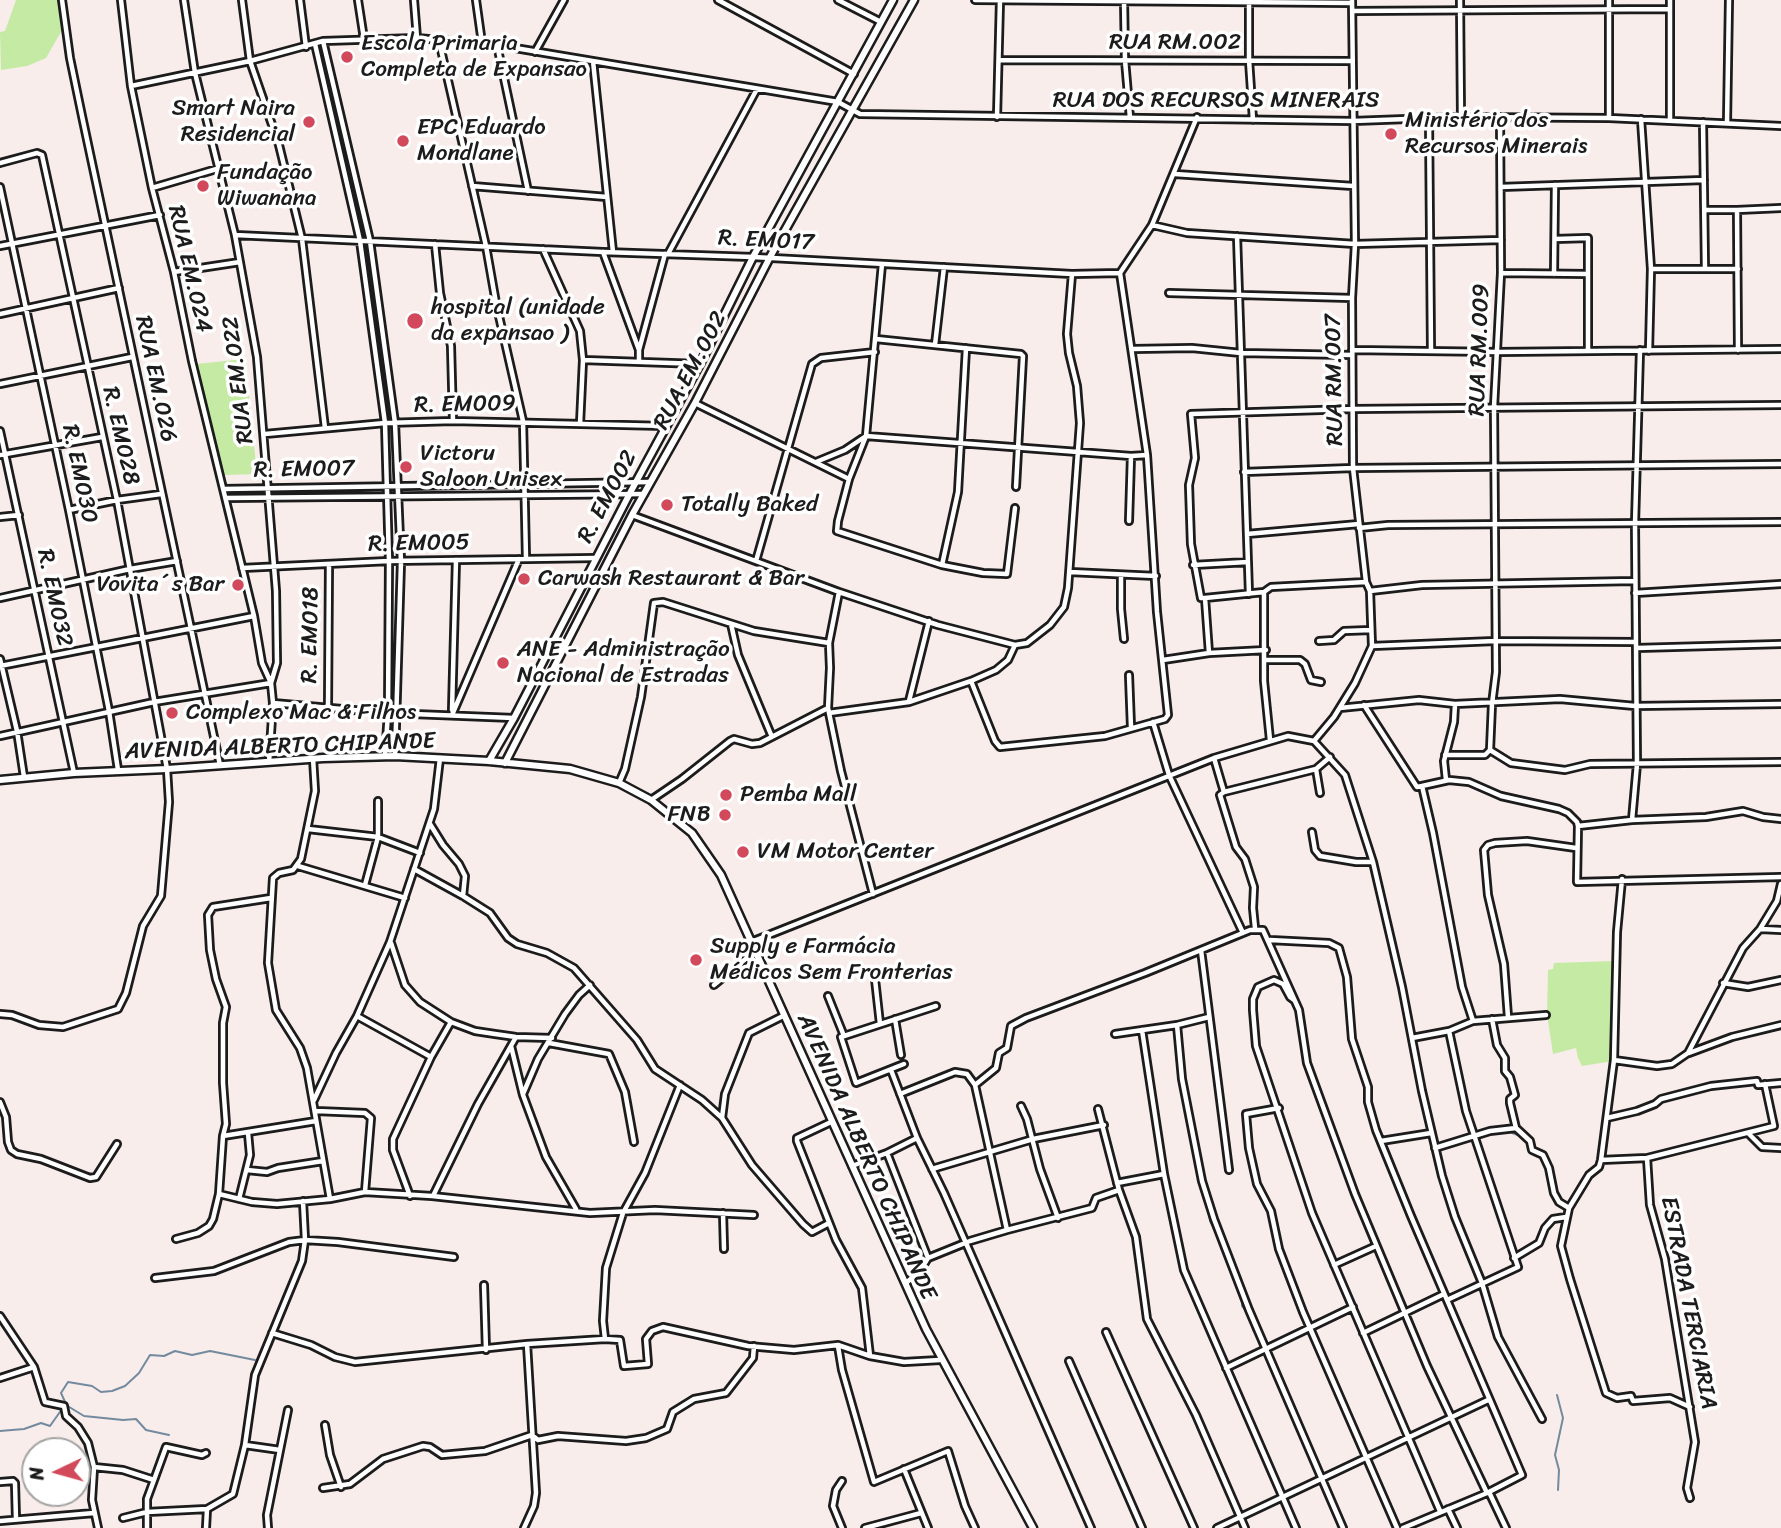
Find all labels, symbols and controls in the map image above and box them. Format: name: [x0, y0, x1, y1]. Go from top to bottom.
street label: RUA RM.002: [1109, 29, 1241, 57]
place label: Escola Primaria Completa de Expansao: [361, 30, 587, 84]
marker: Escola Primaria Completa de Expansao: [339, 49, 355, 65]
street label: RUA DOS RECURSOS MINERAIS: [1053, 87, 1379, 115]
place label: Smart Naira Residencial: [172, 95, 295, 149]
place label: Ministério dos Recursos Minerais: [1405, 107, 1587, 161]
marker: Smart Naira Residencial: [301, 114, 317, 130]
place label: EPC Eduardo Mondlane: [417, 114, 546, 168]
marker: Ministério dos Recursos Minerais: [1383, 126, 1399, 142]
marker: EPC Eduardo Mondlane: [395, 133, 411, 149]
place label: Fundação Wiwanana: [217, 159, 316, 213]
marker: Fundação Wiwanana: [195, 178, 211, 194]
street label: RUA EM.024: [161, 203, 217, 335]
street label: R. EM017: [717, 225, 815, 257]
street label: RUA RM.009: [1464, 283, 1496, 417]
place label: hospital (unidade da expansao ): [431, 294, 605, 348]
street label: RUA EM.002: [648, 307, 734, 435]
marker: hospital (unidade da expansao ): [405, 311, 425, 331]
street label: RUA EM.026: [128, 313, 182, 445]
street label: RUA RM.007: [1320, 314, 1350, 446]
street label: RUA EM.022: [217, 315, 261, 445]
street label: R. EM028: [95, 384, 145, 488]
street label: R. EM009: [414, 390, 516, 420]
street label: R. EM030: [55, 422, 103, 526]
place label: Victoru Saloon Unisex: [420, 440, 562, 494]
street label: R. EM002: [572, 446, 644, 548]
street label: R. EM007: [253, 455, 355, 485]
marker: Victoru Saloon Unisex: [398, 459, 414, 475]
place label: Totally Baked: [681, 491, 818, 519]
marker: Totally Baked: [659, 497, 675, 513]
street label: R. EM005: [368, 529, 470, 559]
street label: R. EM032: [30, 547, 78, 649]
place label: Carwash Restaurant & Bar: [538, 565, 804, 593]
place label: Vovita´s Bar: [97, 571, 224, 599]
marker: Carwash Restaurant & Bar: [516, 571, 532, 587]
marker: Vovita´s Bar: [230, 577, 246, 593]
street label: R. EM018: [296, 586, 326, 684]
place label: ANE - Administração Nacional de Estradas: [517, 636, 730, 690]
marker: ANE - Administração Nacional de Estradas: [495, 655, 511, 671]
place label: Complexo Mac & Filhos: [186, 699, 416, 727]
marker: Complexo Mac & Filhos: [164, 705, 180, 721]
street label: AVENIDA ALBERTO CHIPANDE: [124, 728, 436, 766]
place label: Pemba Mall: [740, 781, 857, 809]
marker: Pemba Mall: [718, 787, 734, 803]
place label: FNB: [668, 801, 711, 829]
marker: FNB: [717, 807, 733, 823]
place label: VM Motor Center: [757, 838, 934, 866]
marker: VM Motor Center: [735, 844, 751, 860]
place label: Supply e Farmácia Médicos Sem Fronterias: [710, 933, 953, 987]
marker: Supply e Farmácia Médicos Sem Fronterias: [688, 952, 704, 968]
street label: AVENIDA ALBERTO CHIPANDE: [790, 1010, 942, 1304]
street label: ESTRADA TERCIARIA: [1654, 1194, 1722, 1412]
north arrow: [21, 1437, 91, 1507]
text: N: [20, 1466, 54, 1482]

